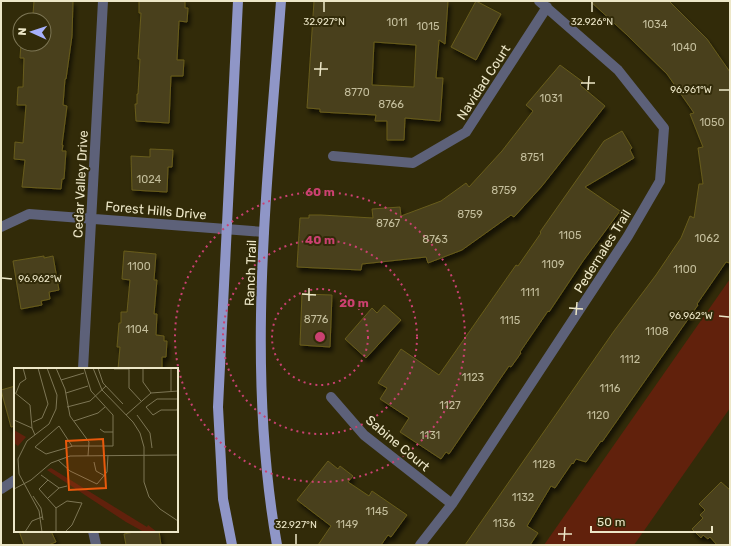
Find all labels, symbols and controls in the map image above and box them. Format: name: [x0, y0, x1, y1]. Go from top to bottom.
north arrow: [12, 12, 52, 52]
text: 32.927°N: [303, 16, 345, 28]
house number: 1011: [386, 16, 408, 29]
text: 32.926°N: [571, 16, 613, 28]
house number: 1034: [642, 18, 668, 31]
house number: 1015: [417, 20, 440, 33]
text: N: [16, 27, 29, 36]
house number: 1040: [671, 41, 697, 54]
street label: Navidad Court: [454, 42, 513, 123]
text: 96.961°W: [670, 84, 712, 96]
house number: 8770: [344, 86, 370, 99]
house number: 1031: [540, 92, 562, 105]
house number: 8766: [378, 98, 404, 111]
house number: 1050: [699, 116, 725, 129]
street label: Cedar Valley Drive: [70, 130, 91, 238]
house number: 8751: [520, 151, 544, 164]
house number: 1024: [137, 173, 162, 186]
house number: 8759: [491, 184, 517, 197]
text: 60 m: [305, 185, 335, 199]
street label: Forest Hills Drive: [105, 199, 207, 222]
street label: Pedernales Trail: [571, 207, 634, 296]
house number: 8759: [457, 208, 483, 221]
house number: 8767: [376, 217, 400, 230]
house number: 1105: [559, 229, 582, 242]
house number: 1062: [695, 232, 719, 245]
text: 40 m: [305, 233, 335, 247]
house number: 8763: [422, 233, 448, 246]
street label: Ranch Trail: [242, 240, 259, 306]
house number: 1109: [542, 258, 564, 271]
house number: 1100: [127, 260, 151, 273]
house number: 1100: [673, 263, 697, 276]
text: 96.962°W: [18, 273, 62, 285]
house number: 1111: [521, 286, 539, 299]
text: 20 m: [339, 296, 369, 310]
text: 96.962°W: [669, 310, 713, 322]
house number: 8776: [304, 313, 329, 326]
house number: 1115: [500, 314, 521, 327]
house number: 1104: [125, 323, 149, 336]
house number: 1108: [645, 325, 669, 338]
centre of rings: [313, 330, 327, 344]
house number: 1112: [620, 353, 640, 366]
inset map: [14, 368, 178, 532]
house number: 1123: [462, 371, 485, 384]
house number: 1116: [600, 382, 621, 395]
house number: 1127: [439, 399, 461, 412]
house number: 1120: [587, 409, 609, 422]
street label: Sabine Court: [363, 412, 433, 474]
house number: 1131: [420, 429, 440, 442]
house number: 1128: [533, 458, 555, 471]
house number: 1132: [512, 491, 534, 504]
house number: 1145: [366, 505, 389, 518]
scale bar: [591, 508, 712, 534]
text: 50 m: [597, 515, 625, 529]
house number: 1136: [493, 517, 516, 530]
house number: 1149: [336, 518, 358, 531]
text: 32.927°N: [275, 519, 317, 531]

